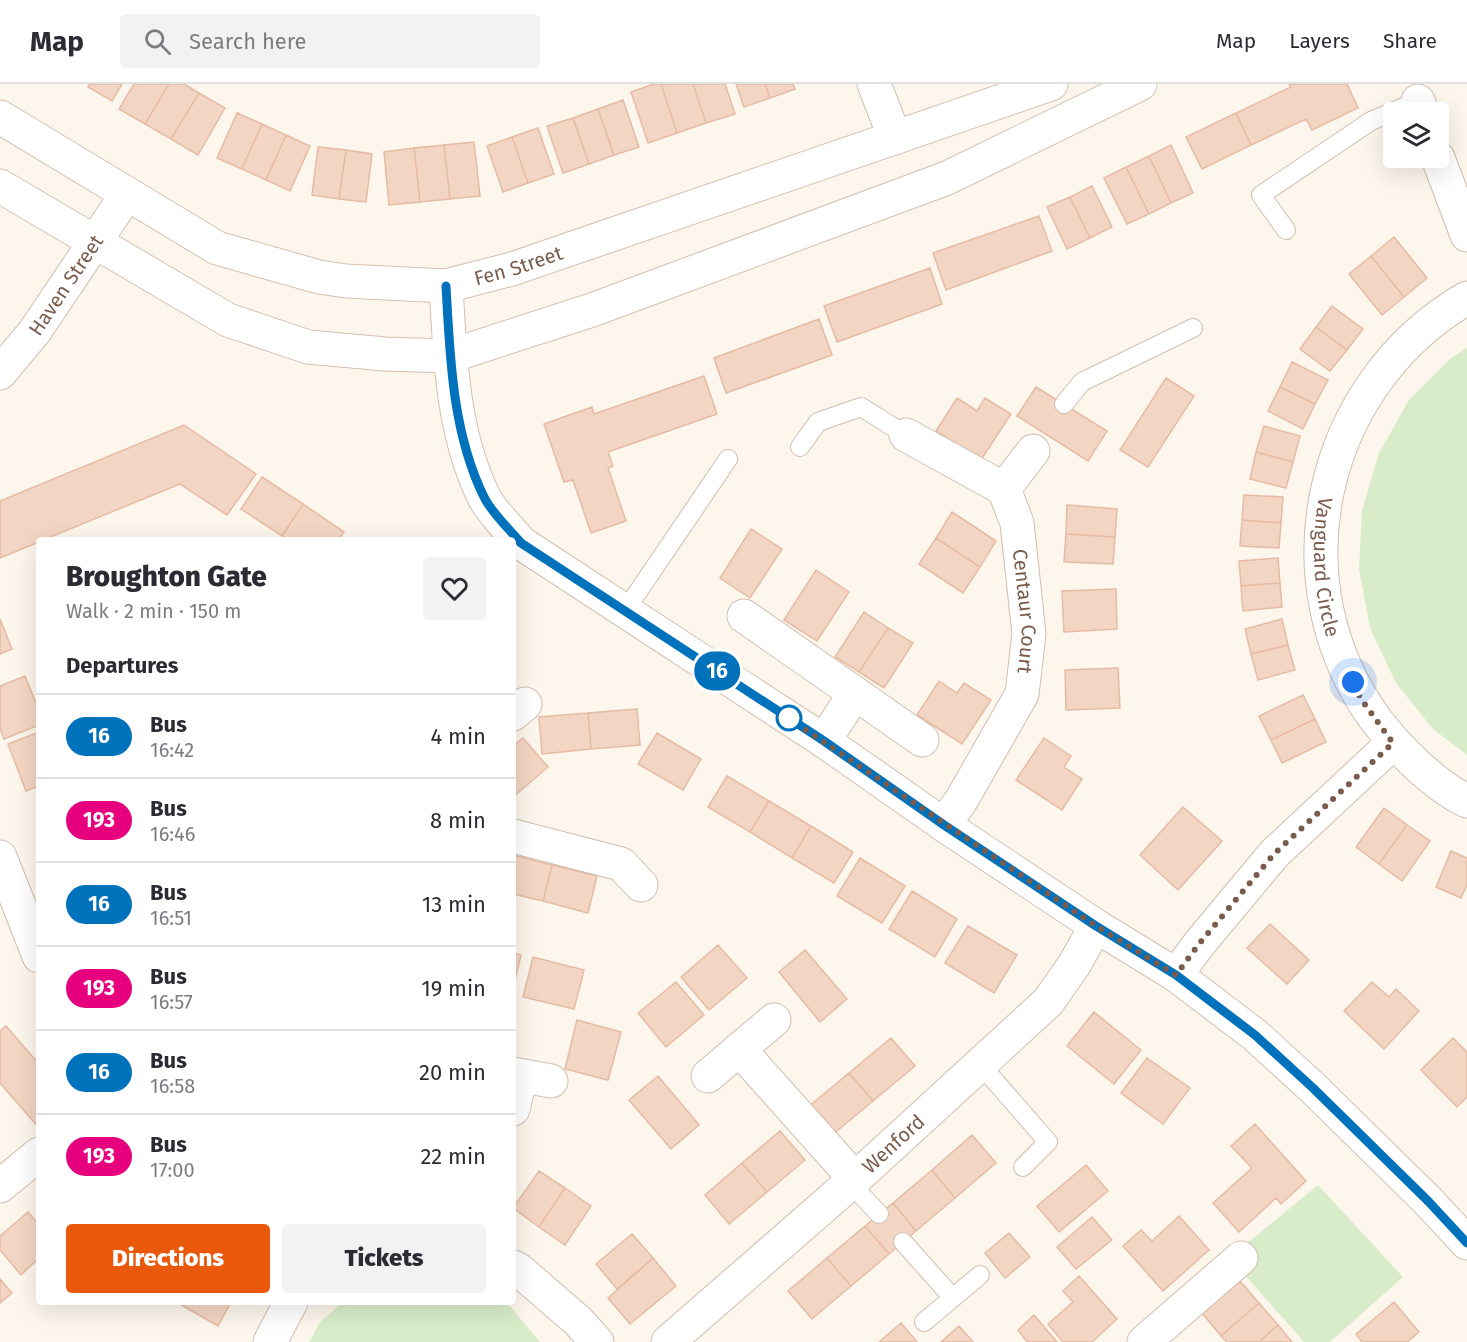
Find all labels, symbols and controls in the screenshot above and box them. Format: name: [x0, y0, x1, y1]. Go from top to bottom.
search box: [120, 14, 540, 68]
text: Map: [30, 25, 84, 58]
icon: search: [141, 25, 174, 58]
text: Search here: [189, 28, 307, 55]
text: Map: [1216, 28, 1256, 54]
text: Layers: [1289, 28, 1350, 54]
text: Share: [1383, 28, 1437, 54]
map controls: [1383, 102, 1449, 168]
button: layers: [1383, 102, 1449, 168]
street label: Haven Street: [23, 229, 109, 340]
street label: Fen Street: [471, 240, 566, 290]
street label: Vanguard Circle: [1309, 495, 1345, 640]
street label: Centaur Court: [1008, 548, 1041, 676]
button: heart: [423, 557, 486, 620]
text: Broughton Gate: [66, 560, 267, 593]
text: Walk · 2 min · 150 m: [66, 599, 241, 623]
text: Departures: [66, 652, 178, 679]
line badge: 16: [690, 652, 744, 690]
text: 16: [706, 658, 728, 684]
your location: [1338, 667, 1368, 697]
unlabelled marker: [776, 705, 802, 731]
text: Bus: [150, 711, 187, 738]
text: 16: [88, 723, 110, 749]
text: 4 min: [431, 723, 486, 750]
text: 16:42: [150, 738, 194, 762]
text: Bus: [150, 795, 187, 822]
text: 193: [83, 807, 115, 833]
text: 8 min: [430, 807, 486, 834]
text: 16:46: [150, 822, 195, 846]
text: Bus: [150, 879, 187, 906]
text: 16: [88, 891, 110, 917]
text: 13 min: [422, 891, 486, 918]
text: 16:51: [150, 906, 192, 930]
text: Bus: [150, 963, 187, 990]
text: 193: [83, 975, 115, 1001]
text: 19 min: [421, 975, 486, 1002]
text: 16:57: [150, 990, 193, 1014]
text: Bus: [150, 1047, 187, 1074]
text: 16: [88, 1059, 110, 1085]
text: 20 min: [419, 1059, 486, 1086]
text: 16:58: [150, 1074, 195, 1098]
street label: Wenford: [857, 1109, 929, 1179]
text: Bus: [150, 1131, 187, 1158]
text: 193: [83, 1143, 115, 1169]
text: 22 min: [420, 1143, 486, 1170]
text: 17:00: [150, 1158, 195, 1182]
button: Directions: [66, 1224, 270, 1293]
button: Tickets: [282, 1224, 486, 1293]

